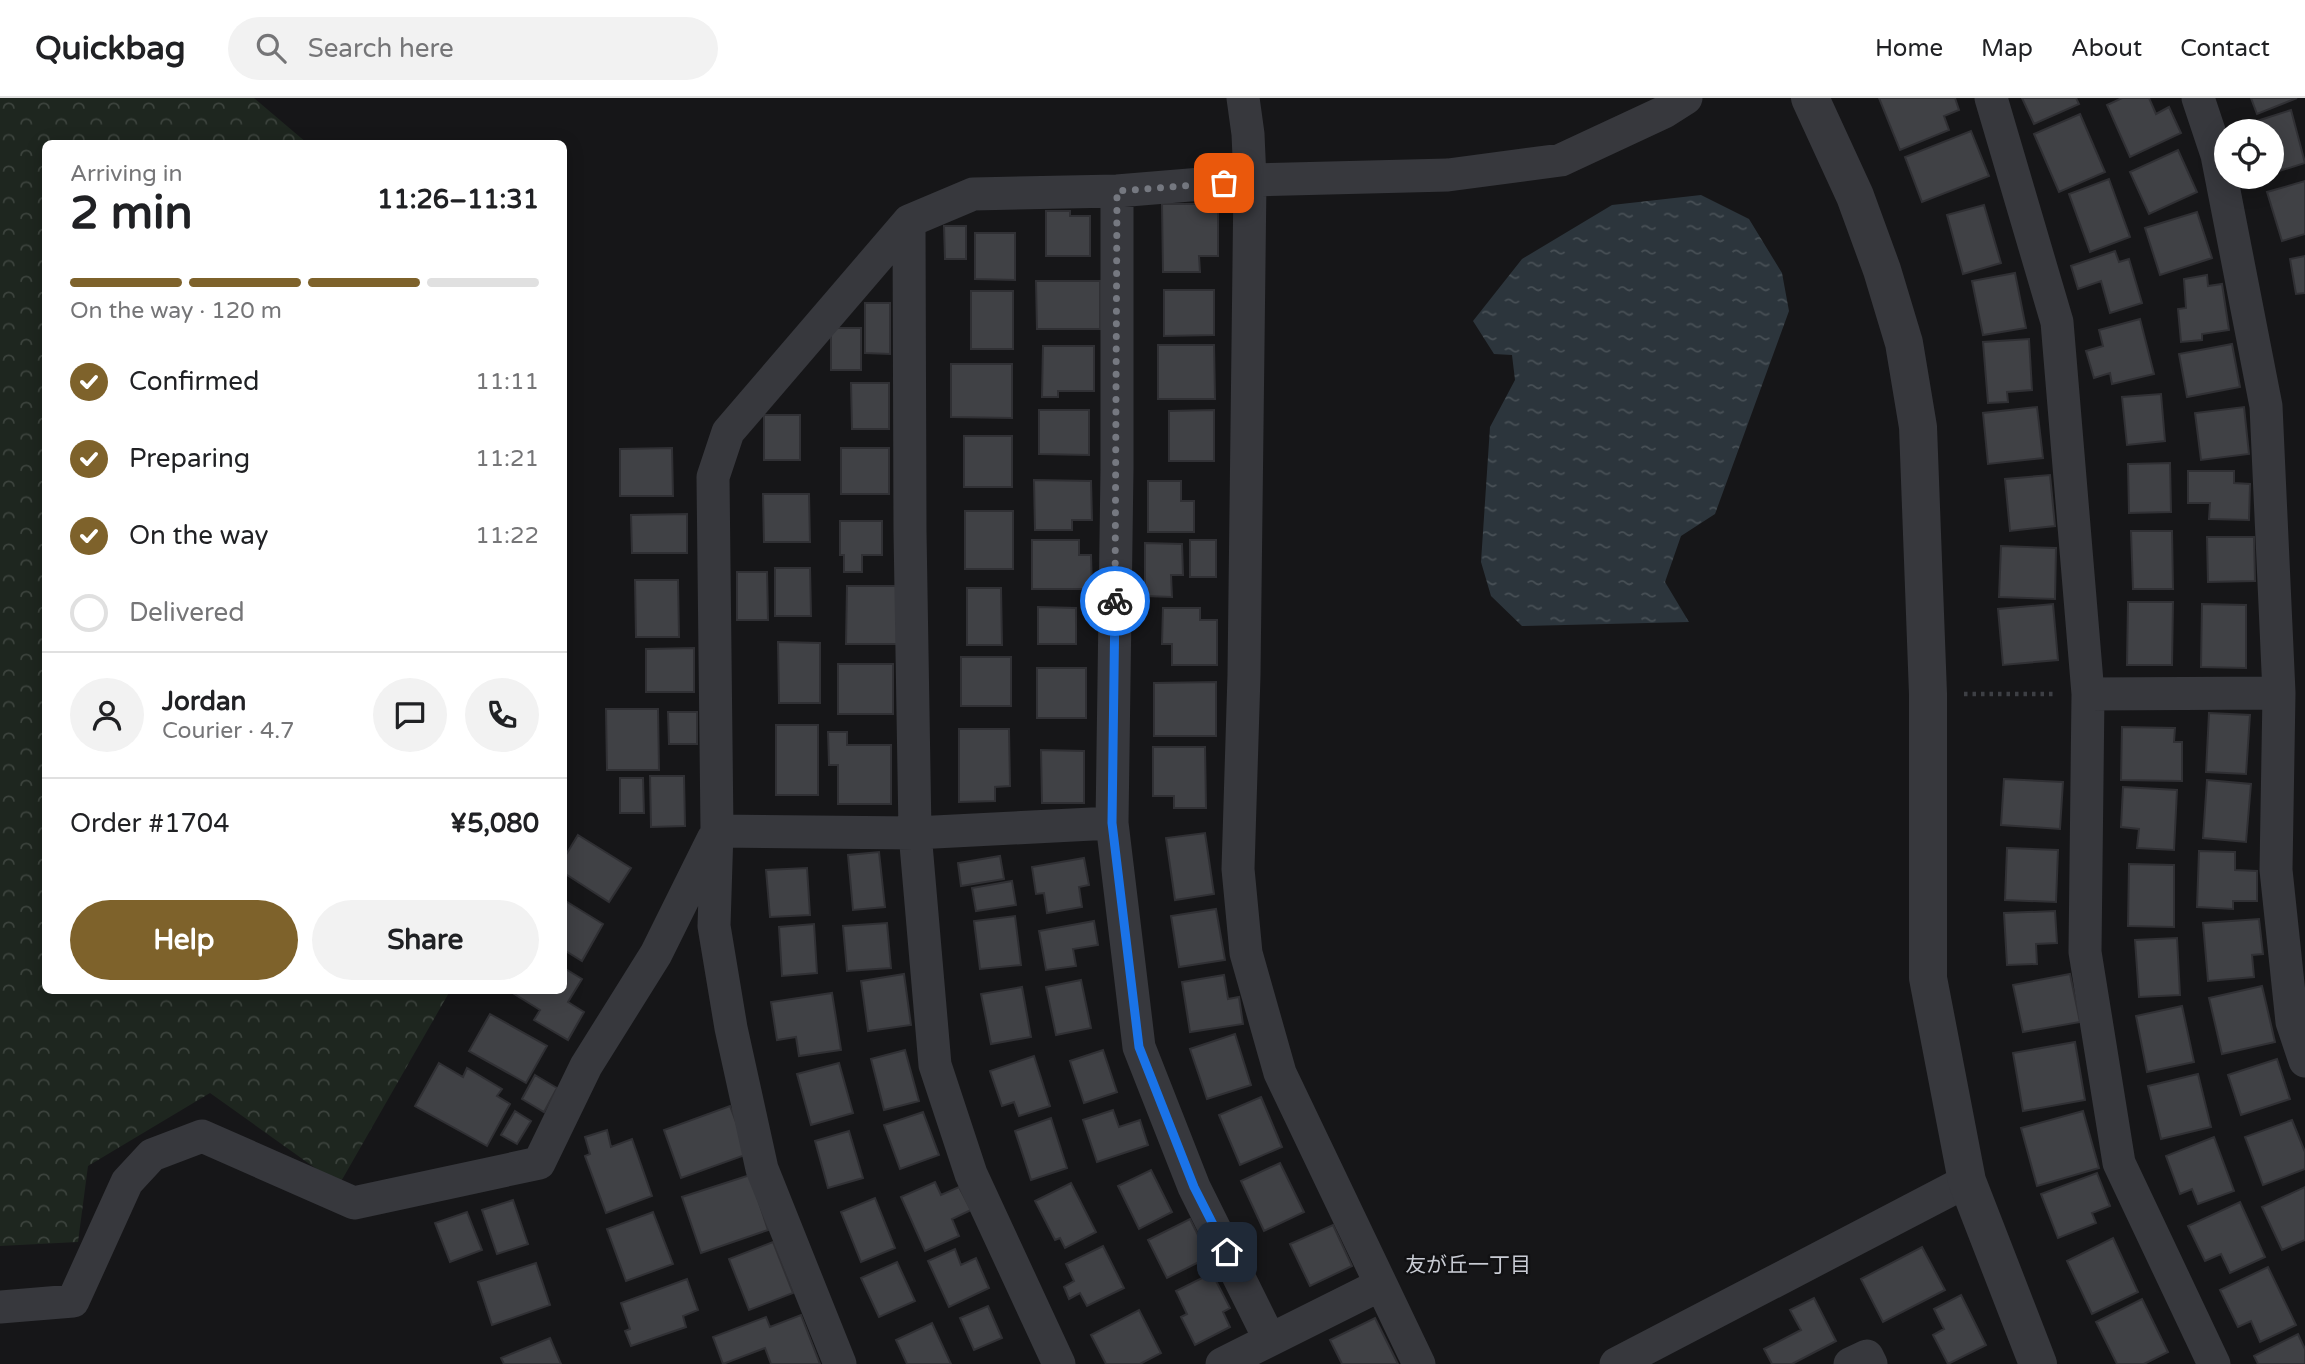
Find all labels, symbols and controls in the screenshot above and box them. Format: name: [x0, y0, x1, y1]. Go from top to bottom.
search box: [228, 17, 718, 80]
text: Quickbag: [35, 29, 186, 68]
icon: search: [252, 29, 290, 67]
text: Search here: [308, 33, 454, 64]
text: Home: [1875, 34, 1943, 63]
text: Map: [1981, 34, 2033, 63]
text: About: [2071, 34, 2142, 63]
text: Contact: [2180, 34, 2270, 63]
map controls: [2214, 119, 2284, 189]
button: locate: [2214, 119, 2284, 189]
pin: [1194, 153, 1254, 213]
text: Arriving in: [70, 160, 183, 188]
icon: bag: [1205, 164, 1243, 202]
text: 11:26–11:31: [377, 184, 539, 215]
text: 2 min: [70, 186, 193, 241]
text: On the way · 120 m: [70, 297, 282, 325]
icon: check: [70, 363, 108, 401]
text: Confirmed: [129, 366, 259, 397]
text: 11:11: [475, 368, 539, 396]
icon: check: [70, 440, 108, 478]
text: Preparing: [129, 443, 250, 474]
text: 11:21: [475, 445, 539, 473]
icon: check: [70, 517, 108, 555]
text: On the way: [129, 520, 269, 551]
text: 11:22: [475, 522, 539, 550]
courier: [1080, 566, 1150, 636]
icon: bike: [1096, 582, 1134, 620]
text: Delivered: [129, 597, 245, 628]
button: person: [70, 678, 144, 752]
button: chat: [373, 678, 447, 752]
button: phone: [465, 678, 539, 752]
text: Jordan: [162, 686, 246, 717]
text: Courier · 4.7: [162, 717, 295, 745]
text: Order #1704: [70, 808, 230, 839]
text: ¥5,080: [450, 808, 539, 839]
button: Help: [70, 900, 298, 980]
button: Share: [312, 900, 539, 980]
pin: [1197, 1222, 1257, 1282]
icon: home: [1208, 1233, 1246, 1271]
district label: 友が丘一丁目: [1405, 1253, 1531, 1278]

